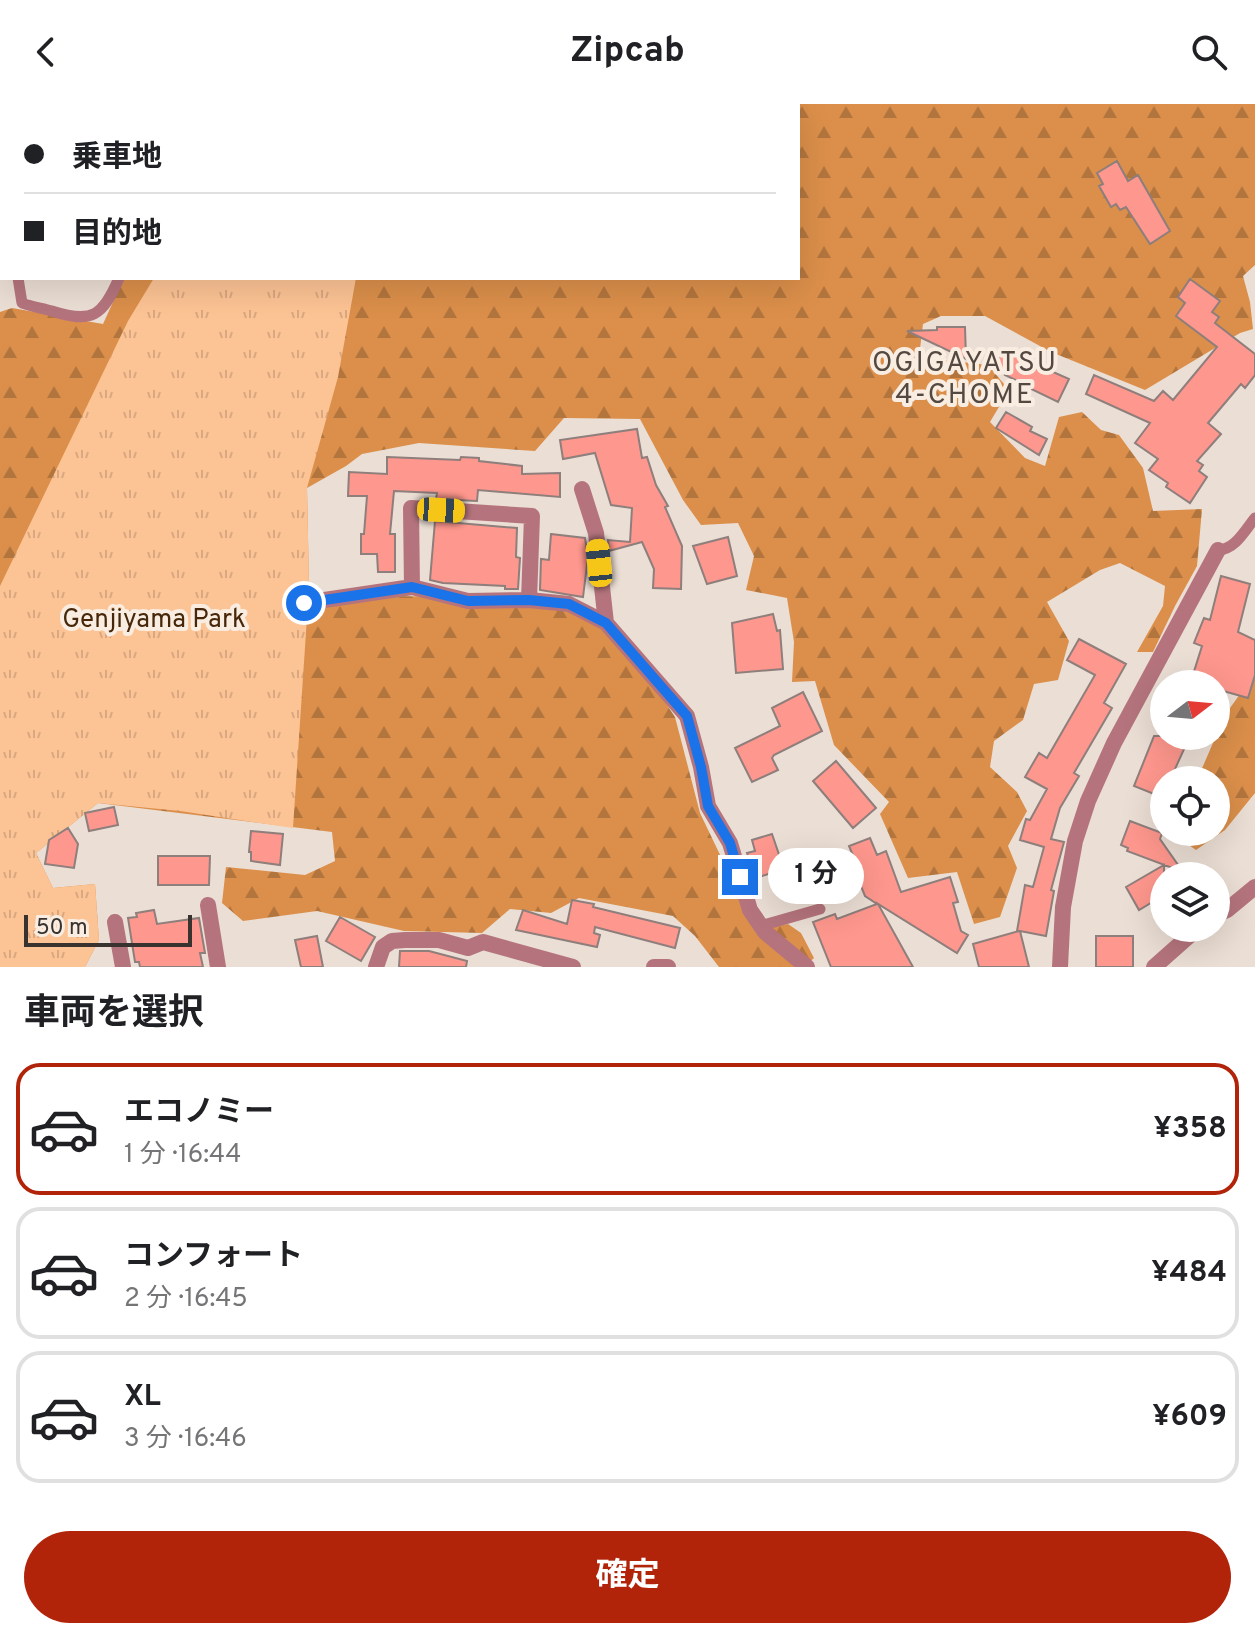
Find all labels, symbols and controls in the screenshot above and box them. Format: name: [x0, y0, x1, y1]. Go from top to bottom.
text: Zipcab: [570, 29, 685, 75]
icon: back: [24, 30, 68, 74]
icon: search: [1187, 30, 1231, 74]
text: 乗車地: [72, 140, 162, 177]
text: 目的地: [72, 217, 162, 254]
district label: OGIGAYATSU 4-CHOME: [872, 346, 1058, 414]
car: [416, 497, 466, 523]
car: [585, 538, 613, 588]
route start: [286, 585, 322, 621]
park label: Genjiyama Park: [62, 604, 246, 637]
north arrow: [1150, 670, 1230, 750]
map controls: [1150, 670, 1230, 942]
button: locate: [1150, 766, 1230, 846]
callout: 1 分: [768, 849, 864, 905]
route end: [722, 859, 758, 895]
text: 1 分: [795, 859, 837, 892]
button: layers: [1150, 862, 1230, 942]
scale bar: [24, 911, 192, 947]
text: 50 m: [36, 915, 88, 942]
text: 車両を選択: [24, 992, 204, 1038]
icon: car: [28, 1093, 100, 1165]
text: エコノミー: [124, 1095, 274, 1132]
text: ¥358: [1154, 1111, 1227, 1148]
text: 1 分 · 16:44: [124, 1139, 241, 1172]
icon: car: [28, 1237, 100, 1309]
text: コンフォート: [124, 1239, 303, 1276]
text: ¥484: [1151, 1255, 1227, 1292]
text: 2 分 · 16:45: [124, 1283, 248, 1316]
text: XL: [124, 1379, 161, 1416]
icon: car: [28, 1381, 100, 1453]
text: ¥609: [1152, 1399, 1227, 1436]
text: 3 分 · 16:46: [124, 1423, 247, 1456]
button: 確定: [24, 1531, 1231, 1623]

